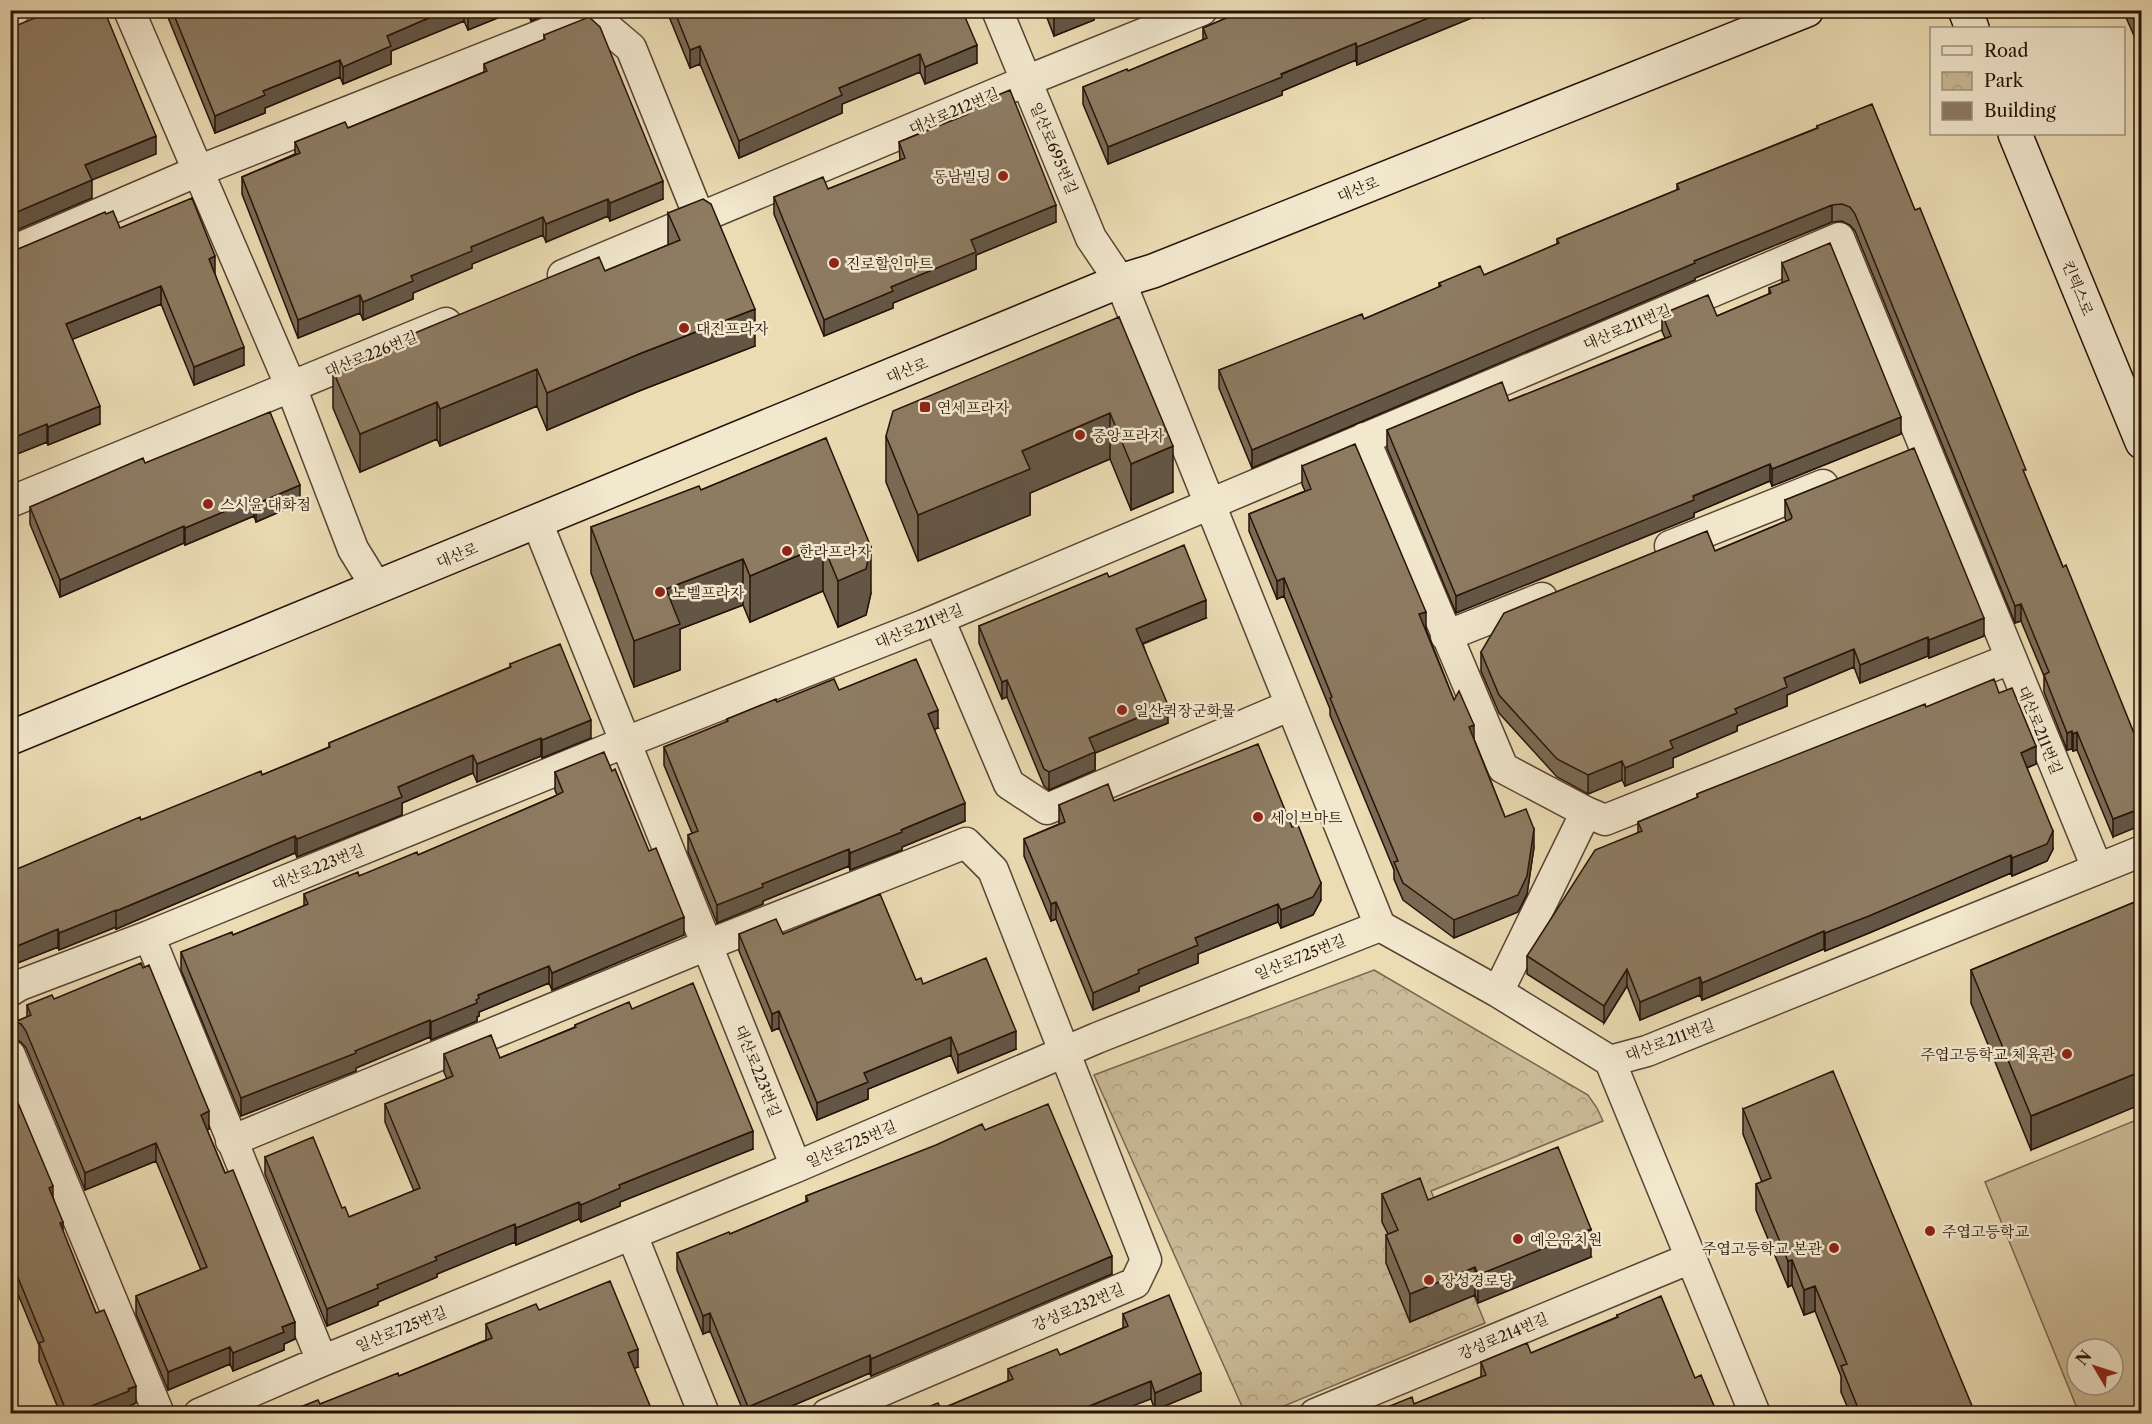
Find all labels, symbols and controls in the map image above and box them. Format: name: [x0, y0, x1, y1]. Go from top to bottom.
legend: [1930, 27, 2125, 135]
text: Road: [1984, 40, 2029, 62]
text: Park: [1984, 70, 2025, 92]
street label: 대산로212번길: [906, 83, 1002, 139]
street label: 일산로695번길: [1026, 99, 1082, 197]
text: Building: [1984, 100, 2056, 122]
place label: 동남빌딩: [933, 167, 991, 186]
marker: 동남빌딩: [996, 169, 1010, 183]
street label: 대산로: [1334, 172, 1382, 206]
place label: 진로할인마트: [846, 254, 933, 273]
marker: 진로할인마트: [827, 256, 841, 270]
street label: 킨텍스로: [2058, 258, 2098, 319]
street label: 대산로211번길: [1580, 300, 1674, 354]
place label: 대진프라자: [696, 319, 769, 338]
marker: 대진프라자: [677, 321, 691, 335]
street label: 대산로226번길: [322, 327, 420, 381]
street label: 대산로: [883, 353, 931, 387]
place label: 연세프라자: [937, 398, 1010, 417]
marker: 연세프라자: [918, 400, 932, 414]
place label: 중앙프라자: [1092, 426, 1165, 445]
marker: 중앙프라자: [1073, 428, 1087, 442]
place label: 스시윤 대화점: [220, 495, 311, 514]
marker: 스시윤 대화점: [201, 497, 215, 511]
street label: 대산로: [433, 538, 481, 572]
place label: 한라프라자: [799, 542, 872, 561]
marker: 한라프라자: [780, 544, 794, 558]
place label: 노벨프라자: [672, 583, 745, 602]
marker: 노벨프라자: [653, 585, 667, 599]
street label: 대산로211번길: [872, 600, 966, 652]
street label: 대산로211번길: [2014, 683, 2066, 777]
place label: 일산퀵장군화물: [1134, 701, 1236, 720]
marker: 일산퀵장군화물: [1115, 703, 1129, 717]
place label: 세이브마트: [1270, 808, 1343, 827]
marker: 세이브마트: [1251, 810, 1265, 824]
street label: 대산로223번길: [269, 840, 367, 894]
street label: 일산로725번길: [1252, 930, 1348, 984]
street label: 대산로211번길: [1623, 1015, 1717, 1065]
street label: 대산로223번길: [731, 1022, 785, 1120]
place label: 주엽고등학교 체육관: [1921, 1045, 2055, 1064]
marker: 주엽고등학교 체육관: [2060, 1047, 2074, 1061]
street label: 일산로725번길: [803, 1116, 899, 1172]
place label: 주엽고등학교: [1942, 1222, 2029, 1241]
marker: 주엽고등학교: [1923, 1224, 1937, 1238]
place label: 예은유치원: [1530, 1230, 1602, 1249]
marker: 예은유치원: [1511, 1232, 1525, 1246]
place label: 주엽고등학교 본관: [1702, 1239, 1823, 1258]
marker: 주엽고등학교 본관: [1827, 1241, 1841, 1255]
place label: 장성경로당: [1441, 1271, 1514, 1290]
marker: 장성경로당: [1422, 1273, 1436, 1287]
street label: 강성로232번길: [1029, 1279, 1127, 1335]
street label: 일산로725번길: [353, 1302, 449, 1356]
street label: 강성로214번길: [1455, 1308, 1551, 1364]
north arrow: [2065, 1337, 2125, 1397]
text: N: [2071, 1346, 2096, 1369]

